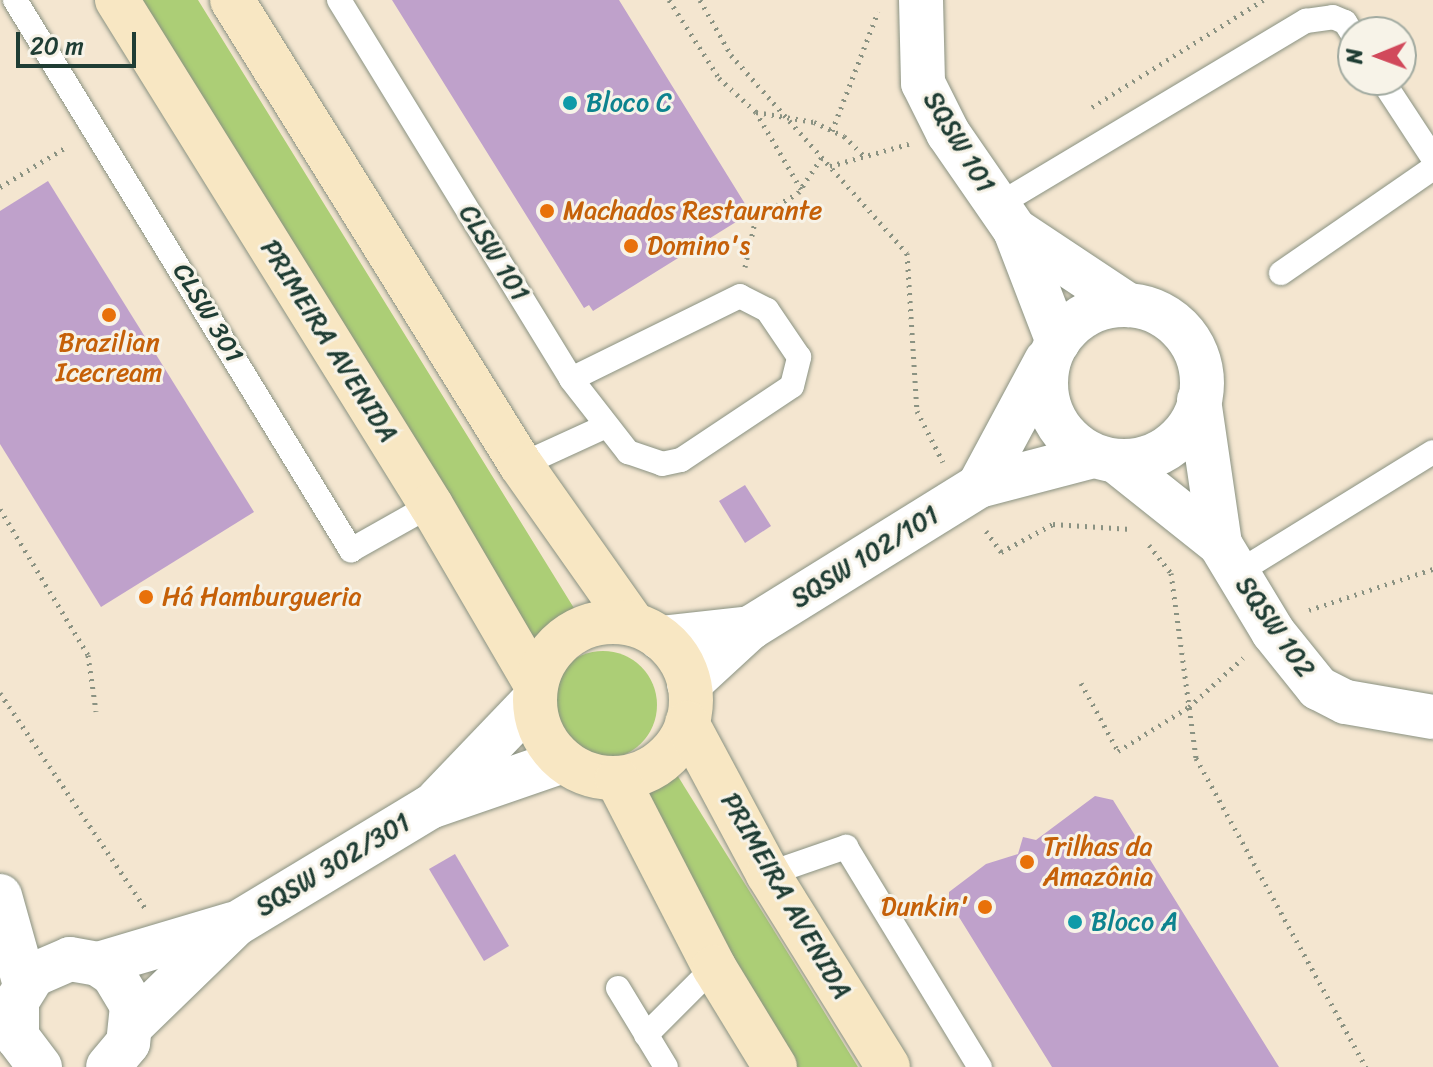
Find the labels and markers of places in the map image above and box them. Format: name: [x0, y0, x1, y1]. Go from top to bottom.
place label: Bloco C: [586, 87, 672, 119]
marker: Bloco C: [561, 94, 579, 112]
place label: Machados Restaurante: [563, 195, 824, 227]
marker: Machados Restaurante: [538, 202, 556, 220]
place label: Domino's: [647, 230, 750, 262]
marker: Domino's: [622, 237, 640, 255]
marker: Brazilian Icecream: [100, 306, 118, 324]
place label: Brazilian Icecream: [56, 327, 162, 388]
place label: Há Hamburgueria: [162, 581, 361, 613]
marker: Há Hamburgueria: [137, 588, 155, 606]
place label: Trilhas da Amazônia: [1043, 831, 1153, 892]
marker: Trilhas da Amazônia: [1018, 853, 1036, 871]
place label: Dunkin': [881, 891, 969, 923]
marker: Dunkin': [976, 898, 994, 916]
place label: Bloco A: [1091, 906, 1178, 938]
marker: Bloco A: [1066, 913, 1084, 931]

